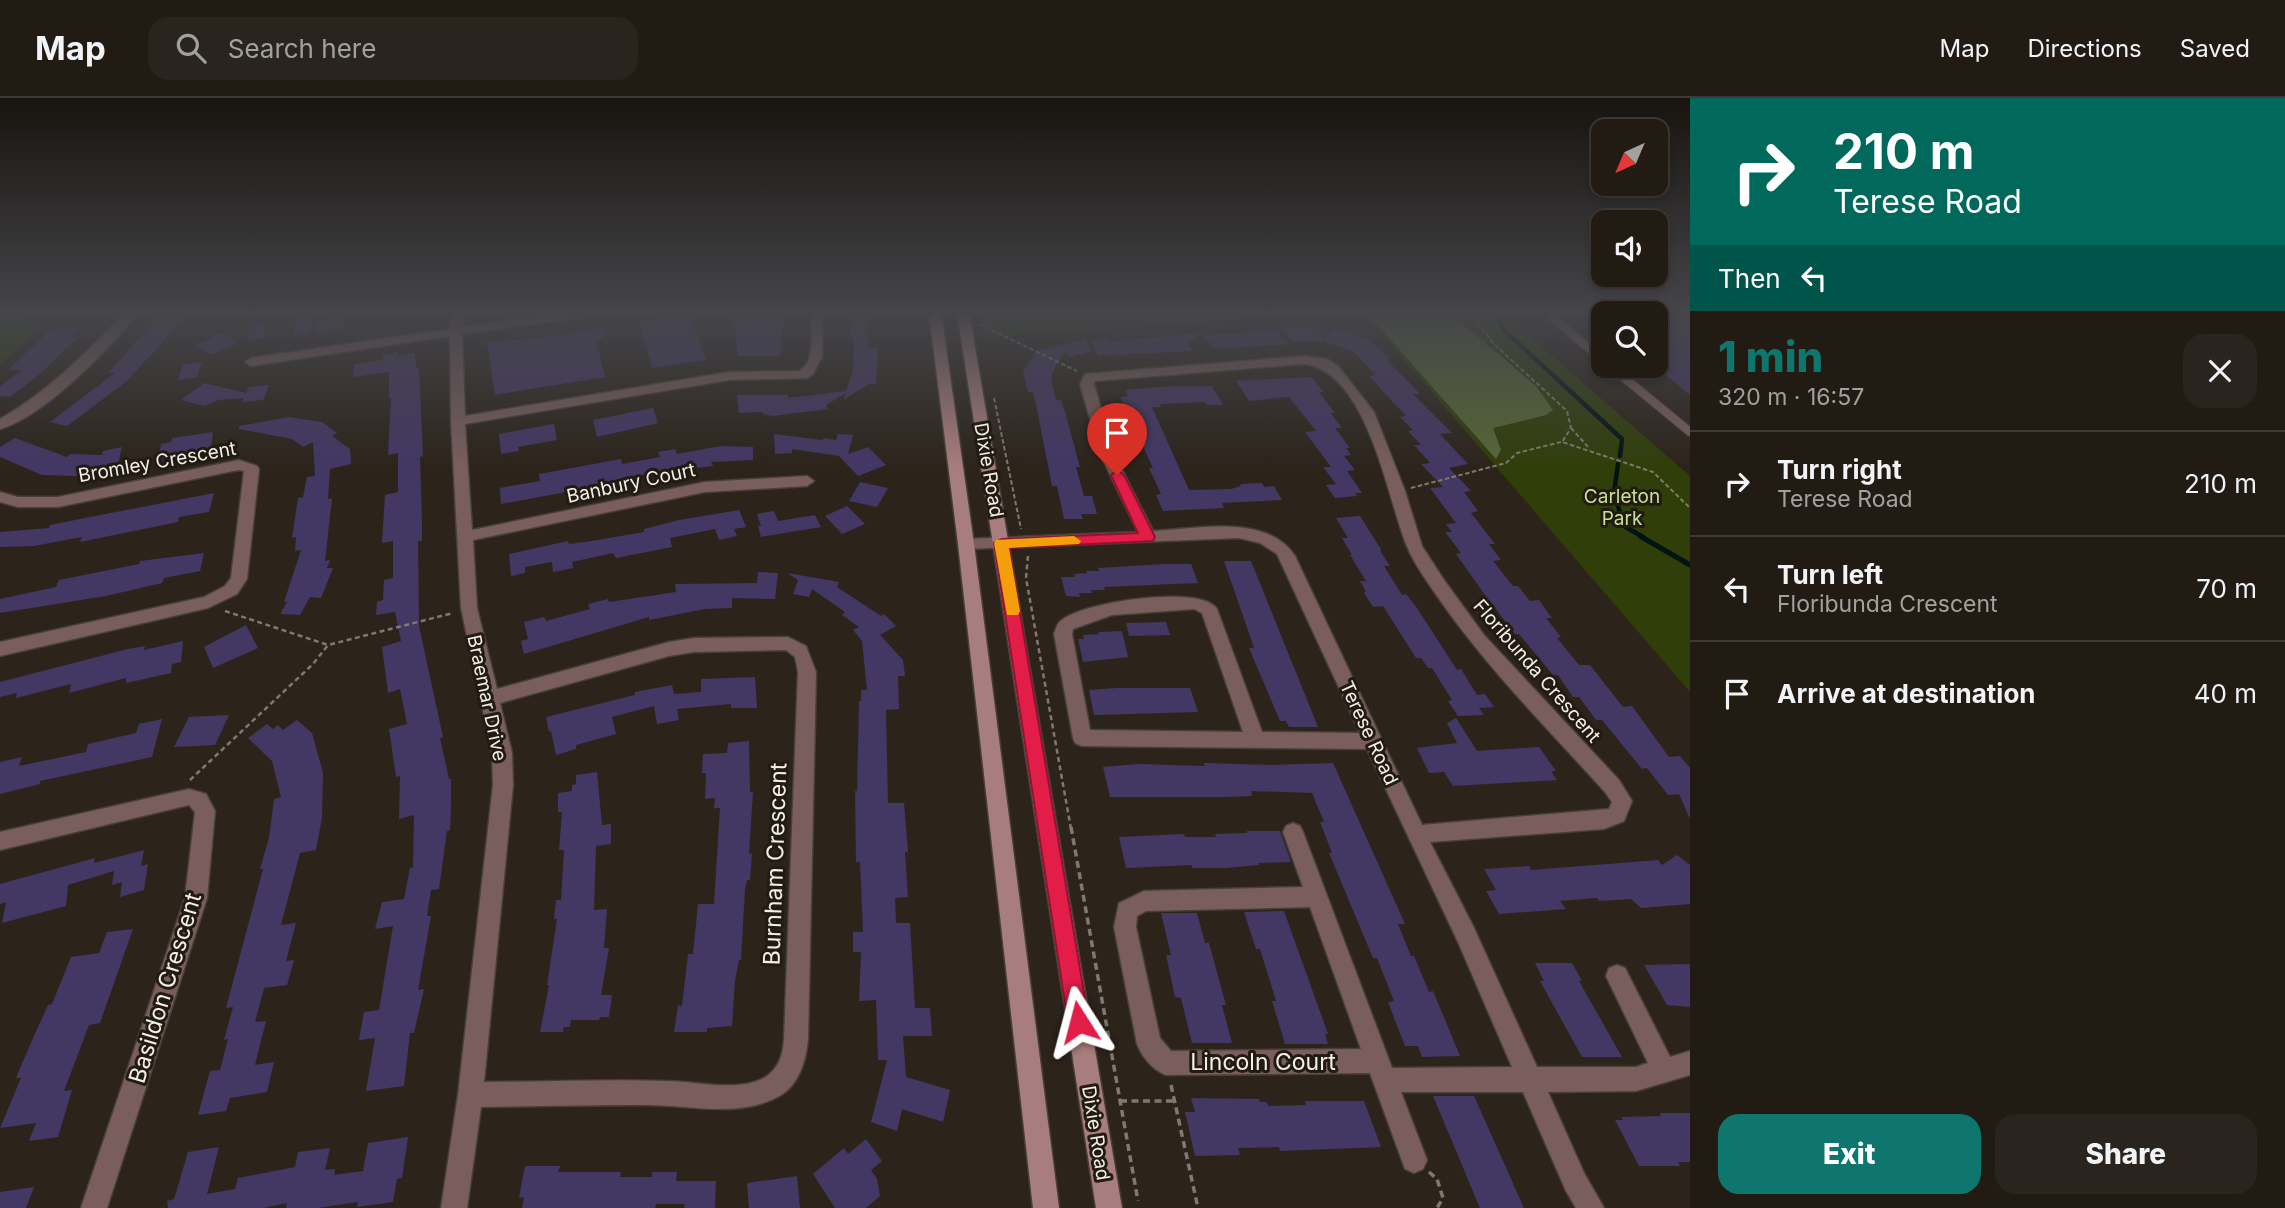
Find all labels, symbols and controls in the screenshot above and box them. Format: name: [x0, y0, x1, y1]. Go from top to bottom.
search box: [148, 17, 638, 80]
text: Map: [35, 28, 106, 68]
icon: search: [172, 29, 210, 67]
text: Search here: [228, 33, 376, 64]
text: Map: [1940, 34, 1989, 63]
text: Directions: [2027, 34, 2142, 63]
text: Saved: [2180, 34, 2250, 63]
north arrow: [1591, 119, 1668, 196]
map controls: [1591, 119, 1668, 378]
text: 210 m: [1833, 122, 1974, 181]
icon: right: [1718, 126, 1809, 217]
text: Terese Road: [1833, 182, 2022, 221]
button: sound: [1591, 210, 1668, 287]
icon: left: [1795, 259, 1833, 297]
text: Then: [1718, 263, 1781, 294]
button: search: [1591, 301, 1668, 378]
text: 1 min: [1718, 331, 1823, 382]
button: close: [2183, 334, 2257, 408]
text: 320 m · 16:57: [1718, 383, 1864, 411]
pin: [1087, 403, 1147, 475]
icon: arrive: [1098, 414, 1136, 452]
street label: Dixie Road: [969, 421, 1009, 519]
street label: Bromley Crescent: [76, 437, 238, 487]
text: Turn right: [1777, 454, 1902, 485]
street label: Banbury Court: [565, 458, 697, 508]
icon: right: [1718, 465, 1756, 503]
text: 210 m: [2184, 468, 2257, 499]
park label: Carleton Park: [1584, 485, 1660, 530]
text: Terese Road: [1777, 485, 1913, 513]
text: Turn left: [1777, 559, 1883, 590]
icon: left: [1718, 570, 1756, 608]
text: 70 m: [2196, 573, 2257, 604]
text: Floribunda Crescent: [1777, 590, 1998, 618]
street label: Floribunda Crescent: [1469, 595, 1605, 747]
street label: Braemar Drive: [462, 633, 512, 763]
icon: arrive: [1718, 675, 1756, 713]
street label: Terese Road: [1335, 677, 1403, 789]
text: Arrive at destination: [1777, 678, 2036, 709]
text: 40 m: [2194, 678, 2257, 709]
street label: Burnham Crescent: [757, 762, 793, 966]
street label: Basildon Crescent: [123, 889, 207, 1087]
position arrow: [1042, 985, 1116, 1059]
street label: Lincoln Court: [1190, 1048, 1336, 1076]
street label: Dixie Road: [1077, 1084, 1115, 1182]
button: Exit: [1718, 1114, 1981, 1194]
button: Share: [1995, 1114, 2257, 1194]

